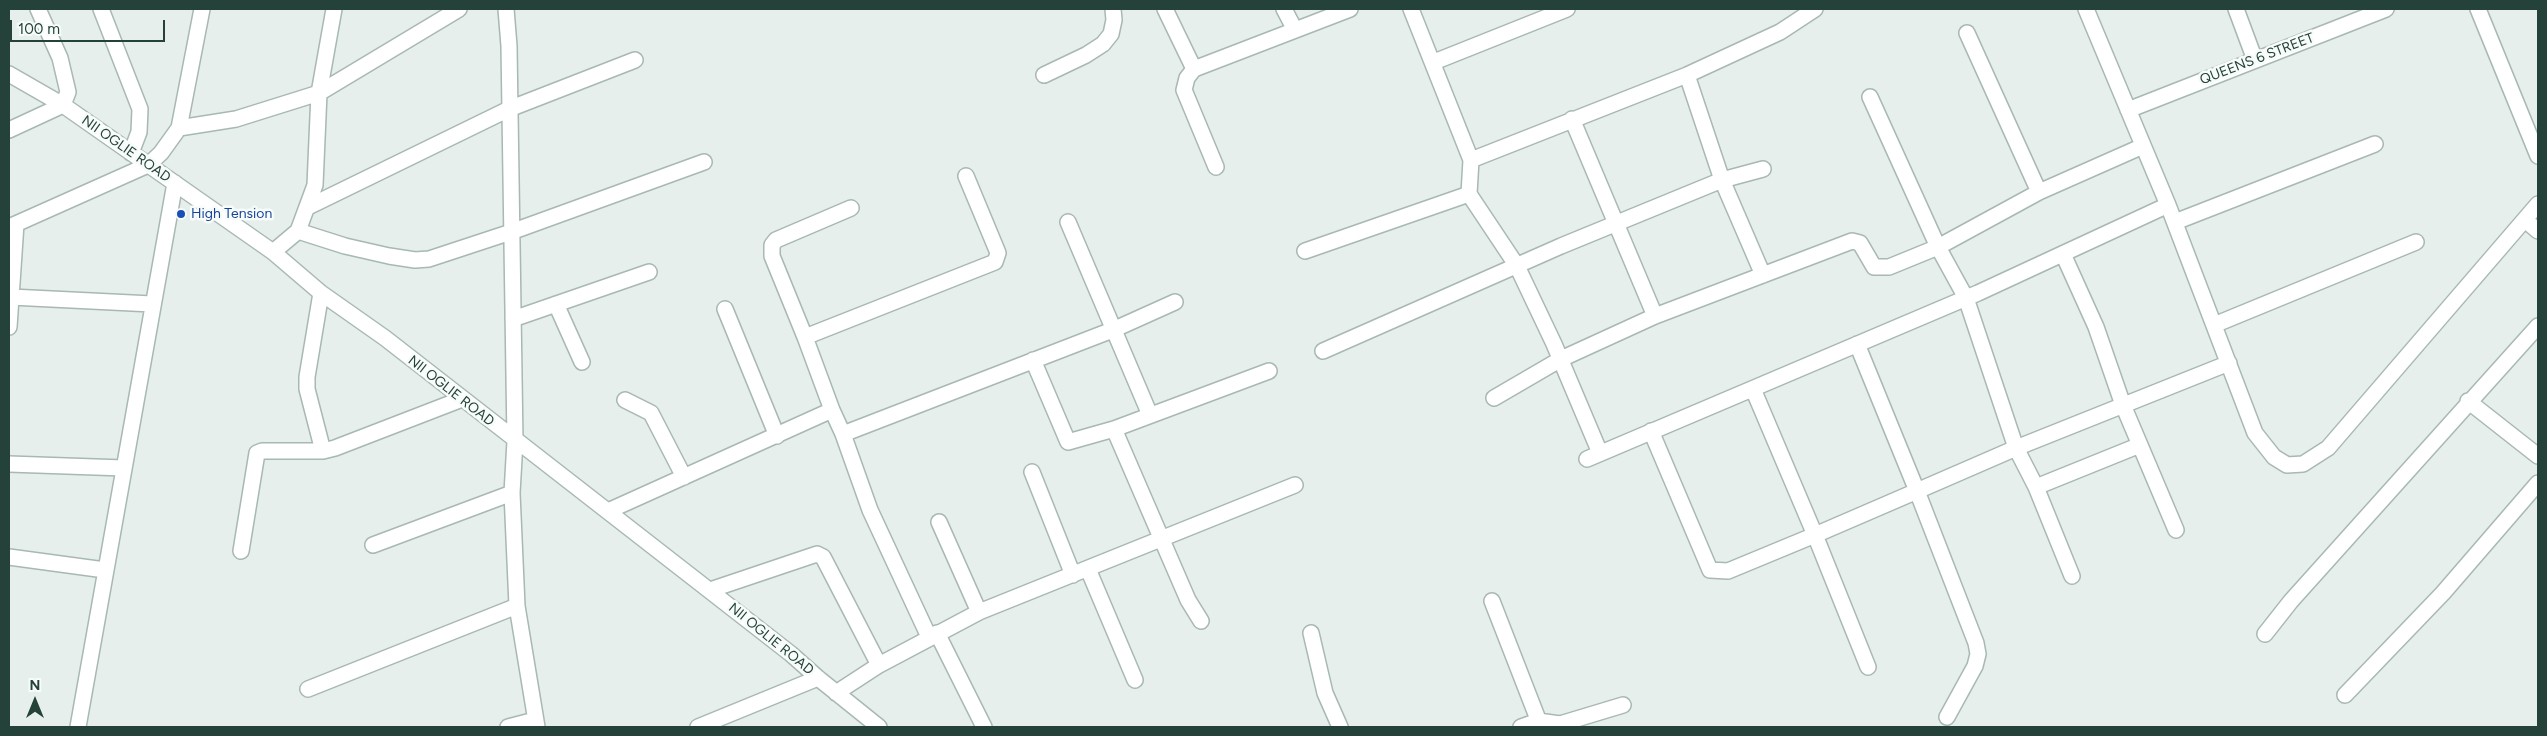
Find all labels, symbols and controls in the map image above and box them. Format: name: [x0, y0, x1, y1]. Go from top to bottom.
scale bar: [12, 10, 168, 42]
text: 100 m: [18, 20, 60, 38]
street label: QUEENS 6 STREET: [2197, 29, 2317, 89]
street label: NII OGLIE ROAD: [78, 112, 174, 186]
place label: High Tension: [191, 206, 272, 222]
marker: High Tension: [175, 208, 187, 220]
street label: NII OGLIE ROAD: [404, 352, 498, 430]
street label: NII OGLIE ROAD: [725, 599, 817, 679]
north arrow: [10, 676, 60, 726]
text: N: [30, 677, 40, 694]

